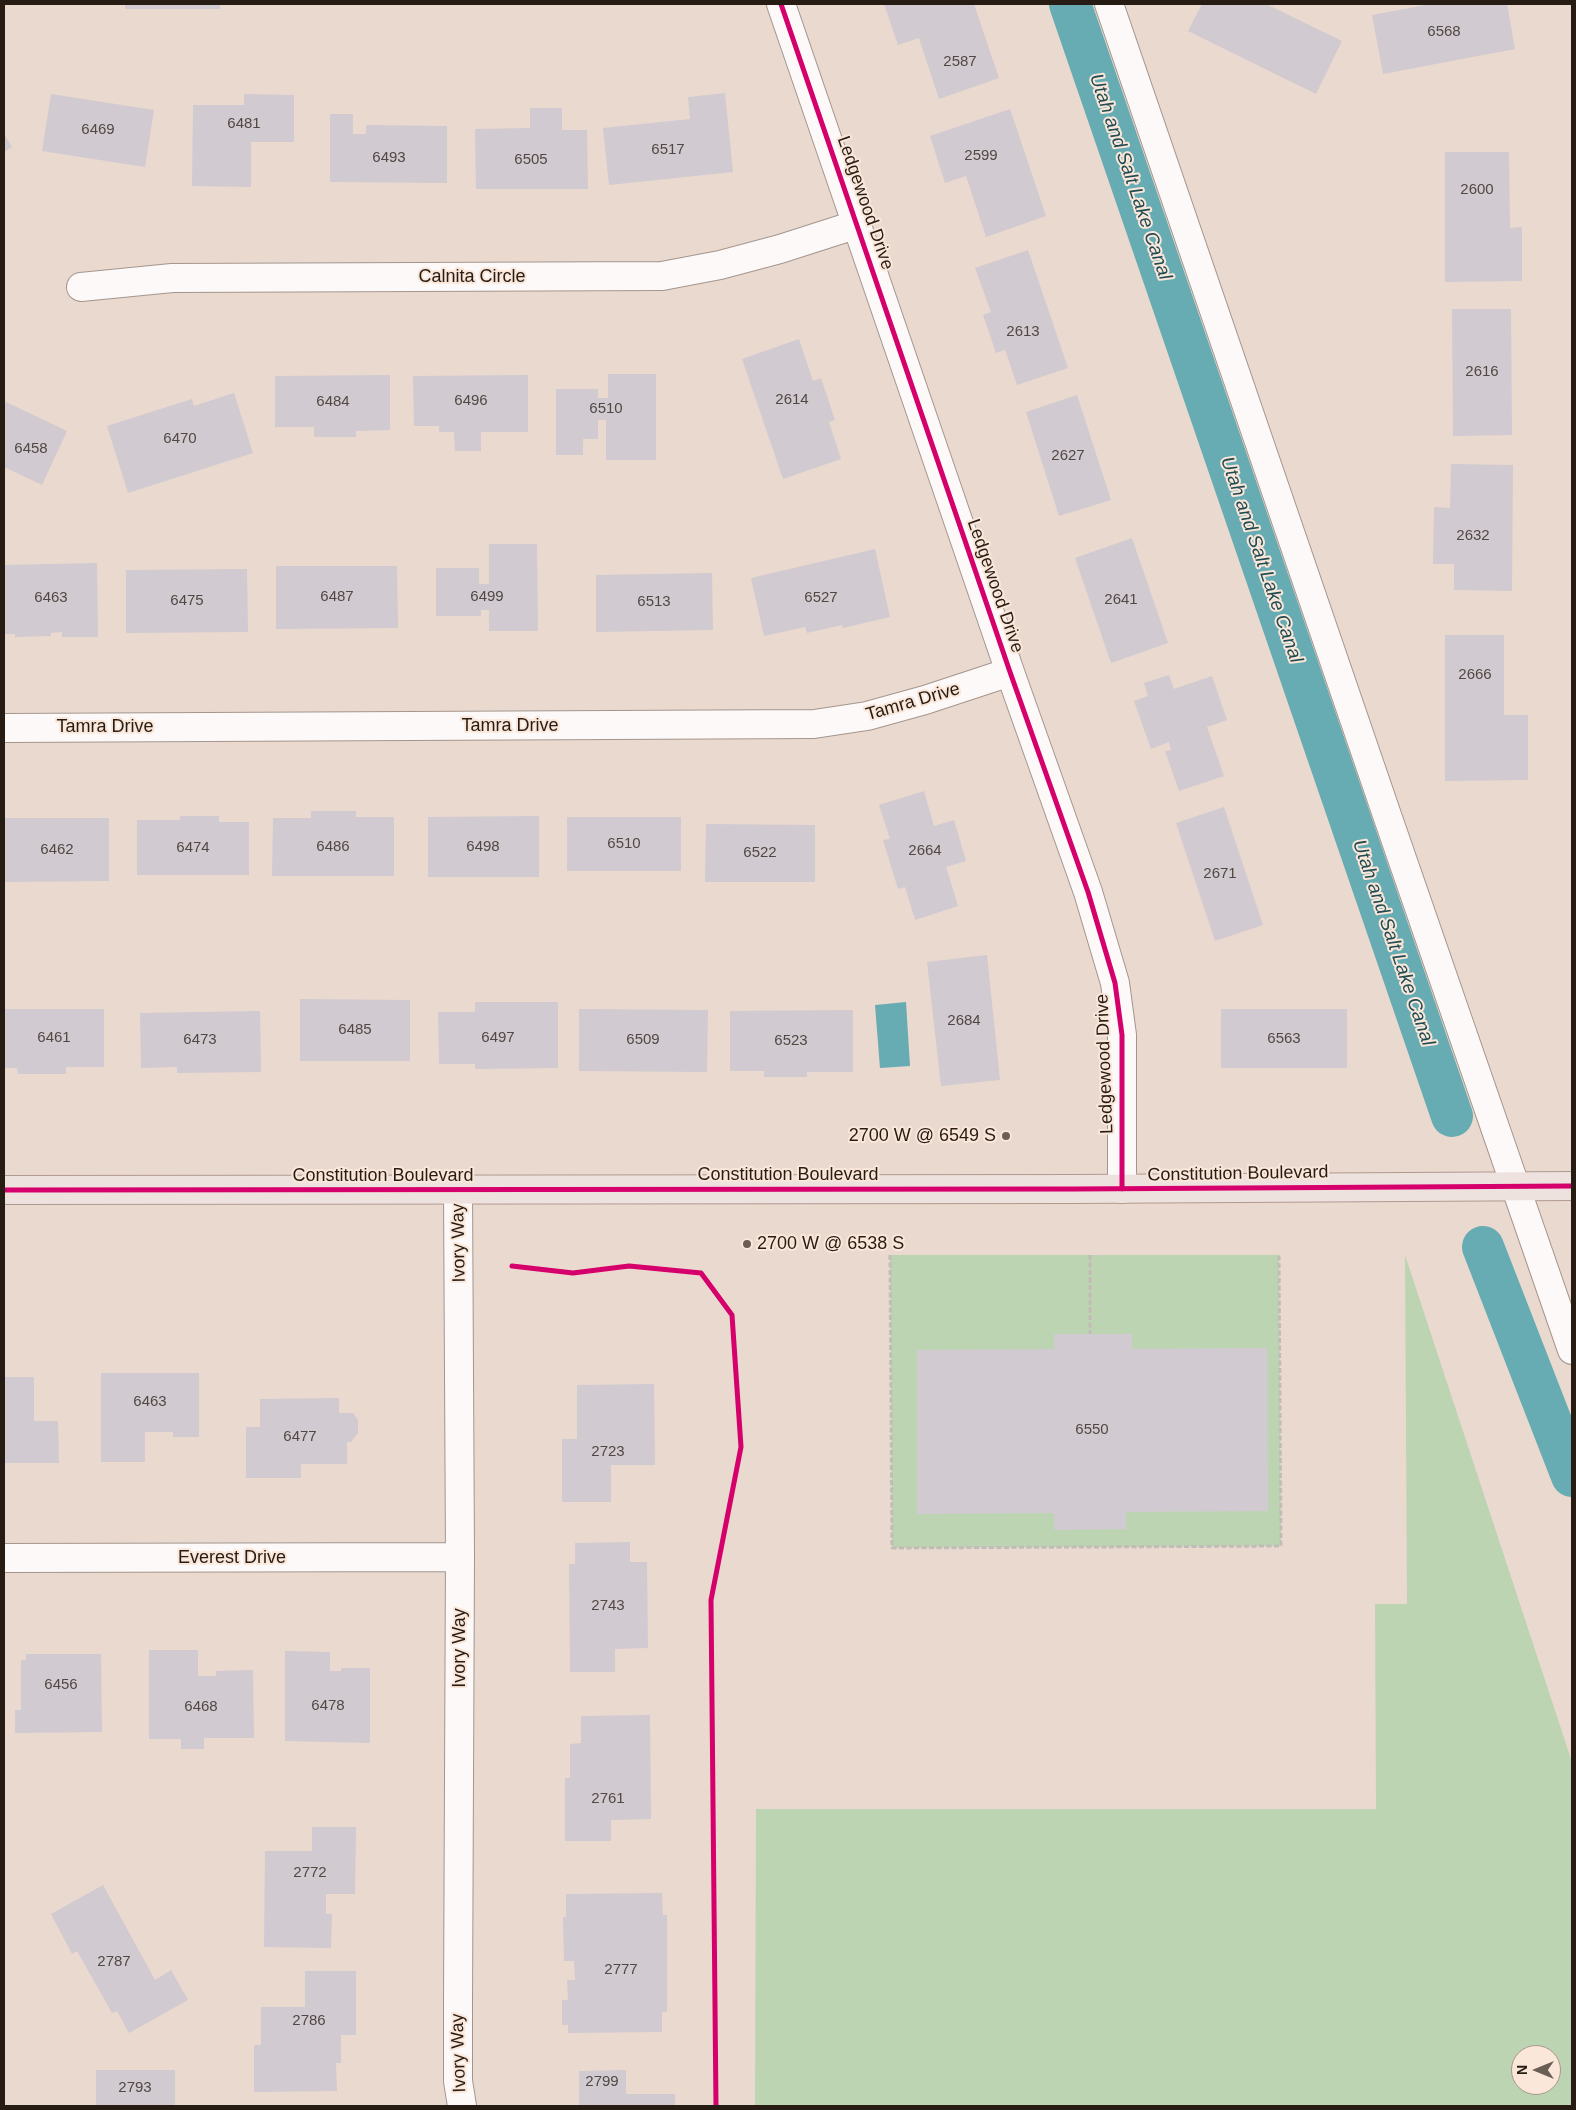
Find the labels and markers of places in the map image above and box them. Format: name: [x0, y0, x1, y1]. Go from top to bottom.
place label: 2700 W @ 6549 S: [849, 1125, 996, 1147]
marker: 2700 W @ 6549 S: [1000, 1130, 1012, 1142]
place label: 2700 W @ 6538 S: [757, 1233, 904, 1255]
marker: 2700 W @ 6538 S: [741, 1238, 753, 1250]

